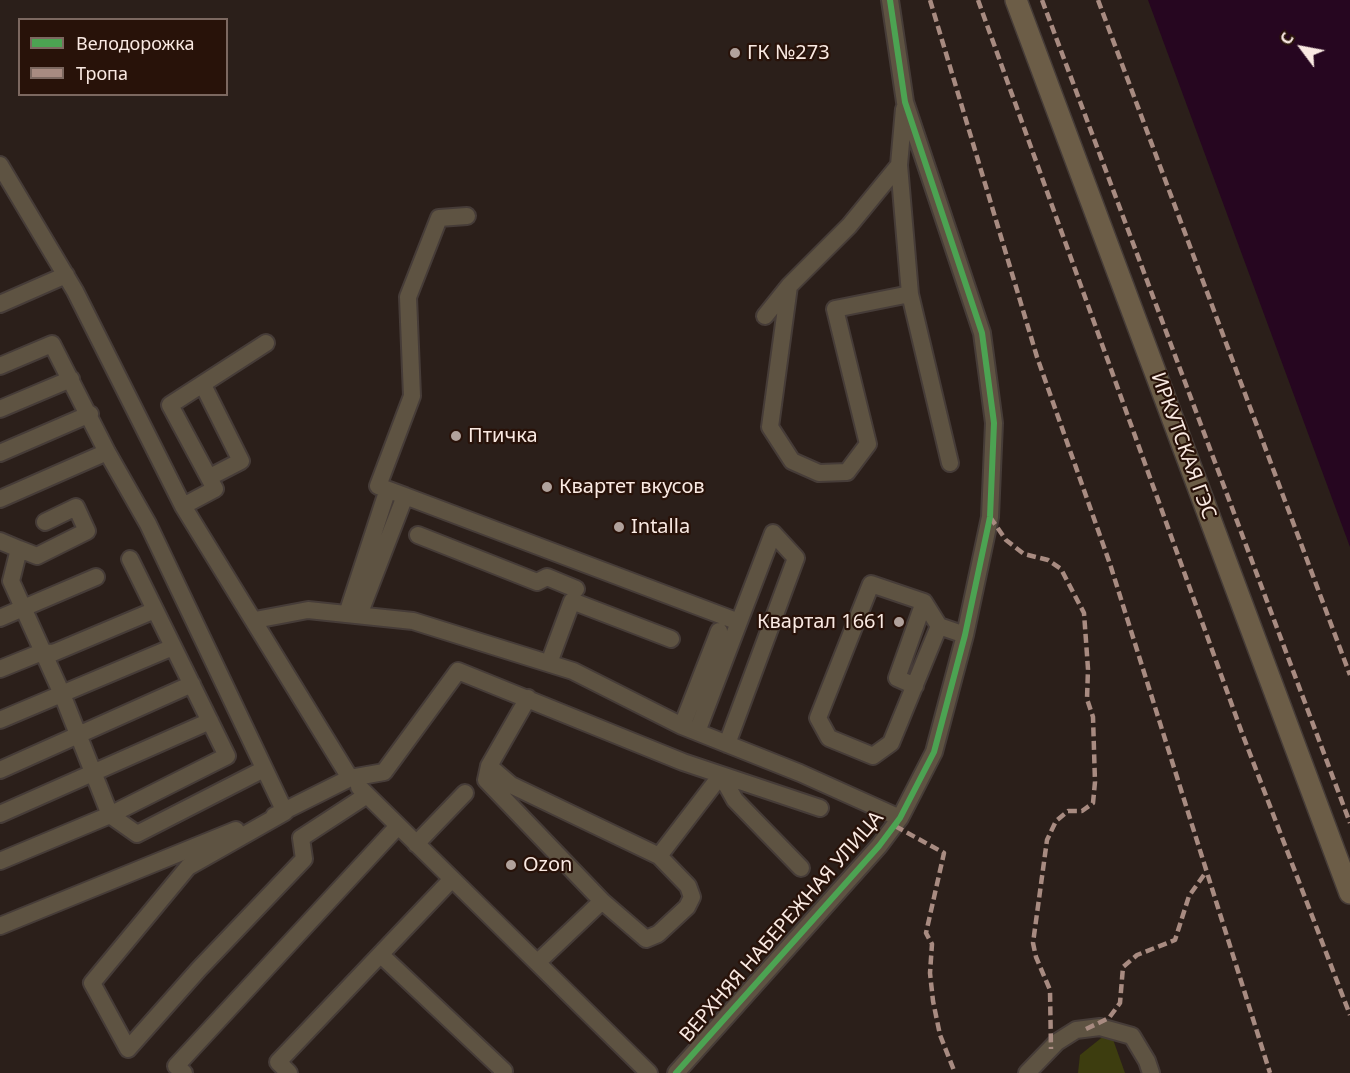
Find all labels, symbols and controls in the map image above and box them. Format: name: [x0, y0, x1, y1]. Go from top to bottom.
legend: [18, 18, 228, 96]
north arrow: [1272, 18, 1332, 78]
text: С: [1275, 28, 1299, 49]
text: Велодорожка: [76, 31, 194, 55]
place label: ГК №273: [747, 41, 830, 65]
marker: ГК №273: [728, 46, 742, 60]
text: Тропа: [76, 61, 128, 85]
street label: ИРКУТСКАЯ ГЭС: [1145, 369, 1221, 523]
place label: Птичка: [468, 424, 537, 448]
marker: Птичка: [449, 429, 463, 443]
place label: Квартет вкусов: [559, 475, 705, 499]
marker: Квартет вкусов: [540, 480, 554, 494]
place label: Intalla: [631, 515, 690, 539]
marker: Intalla: [612, 520, 626, 534]
place label: Квартал 1661: [757, 610, 887, 634]
marker: Квартал 1661: [892, 615, 906, 629]
street label: ВЕРХНЯЯ НАБЕРЕЖНАЯ УЛИЦА: [675, 807, 889, 1047]
place label: Ozon: [523, 853, 572, 877]
marker: Ozon: [504, 858, 518, 872]

